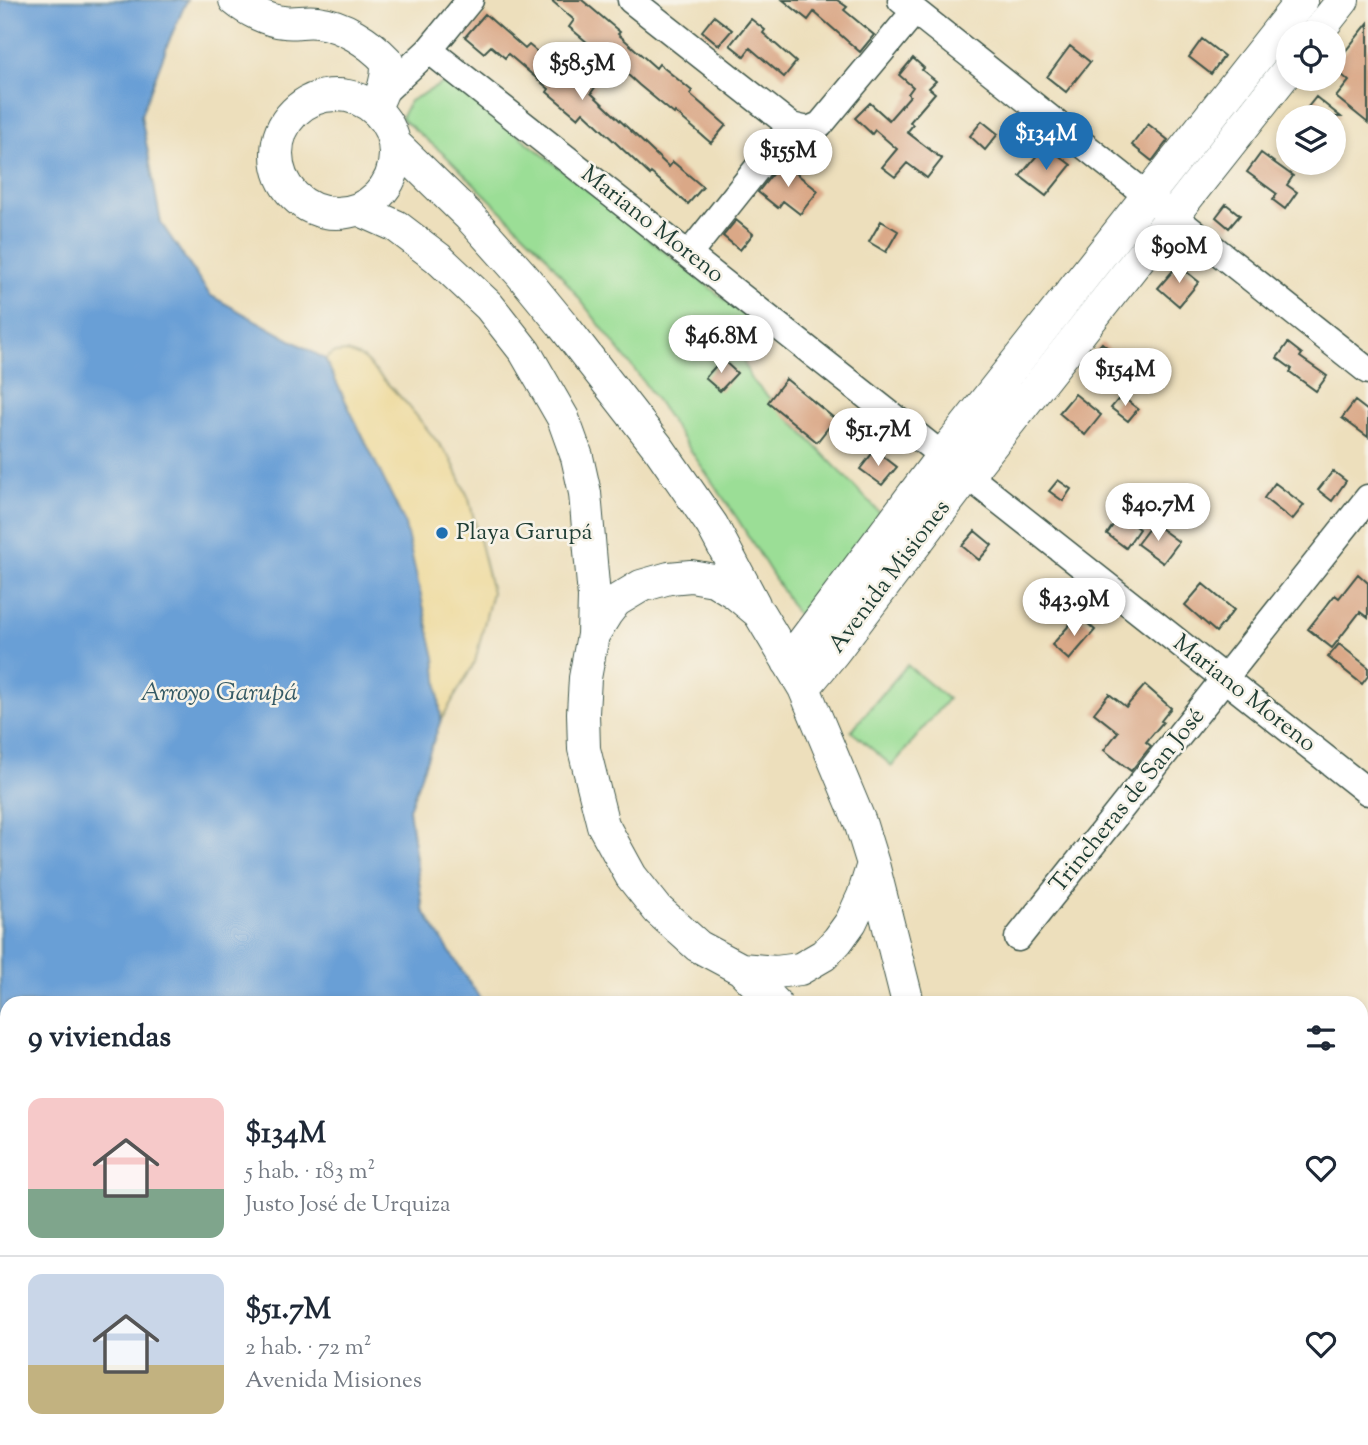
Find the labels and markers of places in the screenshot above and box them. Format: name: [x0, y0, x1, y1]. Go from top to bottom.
pin: $58.5M: [525, 42, 639, 102]
pin: $134M: [997, 113, 1095, 172]
pin: $155M: [739, 130, 837, 189]
pin: $90M: [1138, 226, 1220, 285]
pin: $46.8M: [664, 316, 778, 375]
pin: $154M: [1076, 348, 1174, 408]
pin: $51.7M: [821, 408, 935, 468]
pin: $40.7M: [1101, 484, 1215, 543]
place label: Playa Garupá: [456, 516, 593, 550]
marker: Playa Garupá: [434, 525, 450, 541]
pin: $43.9M: [1017, 578, 1131, 638]

